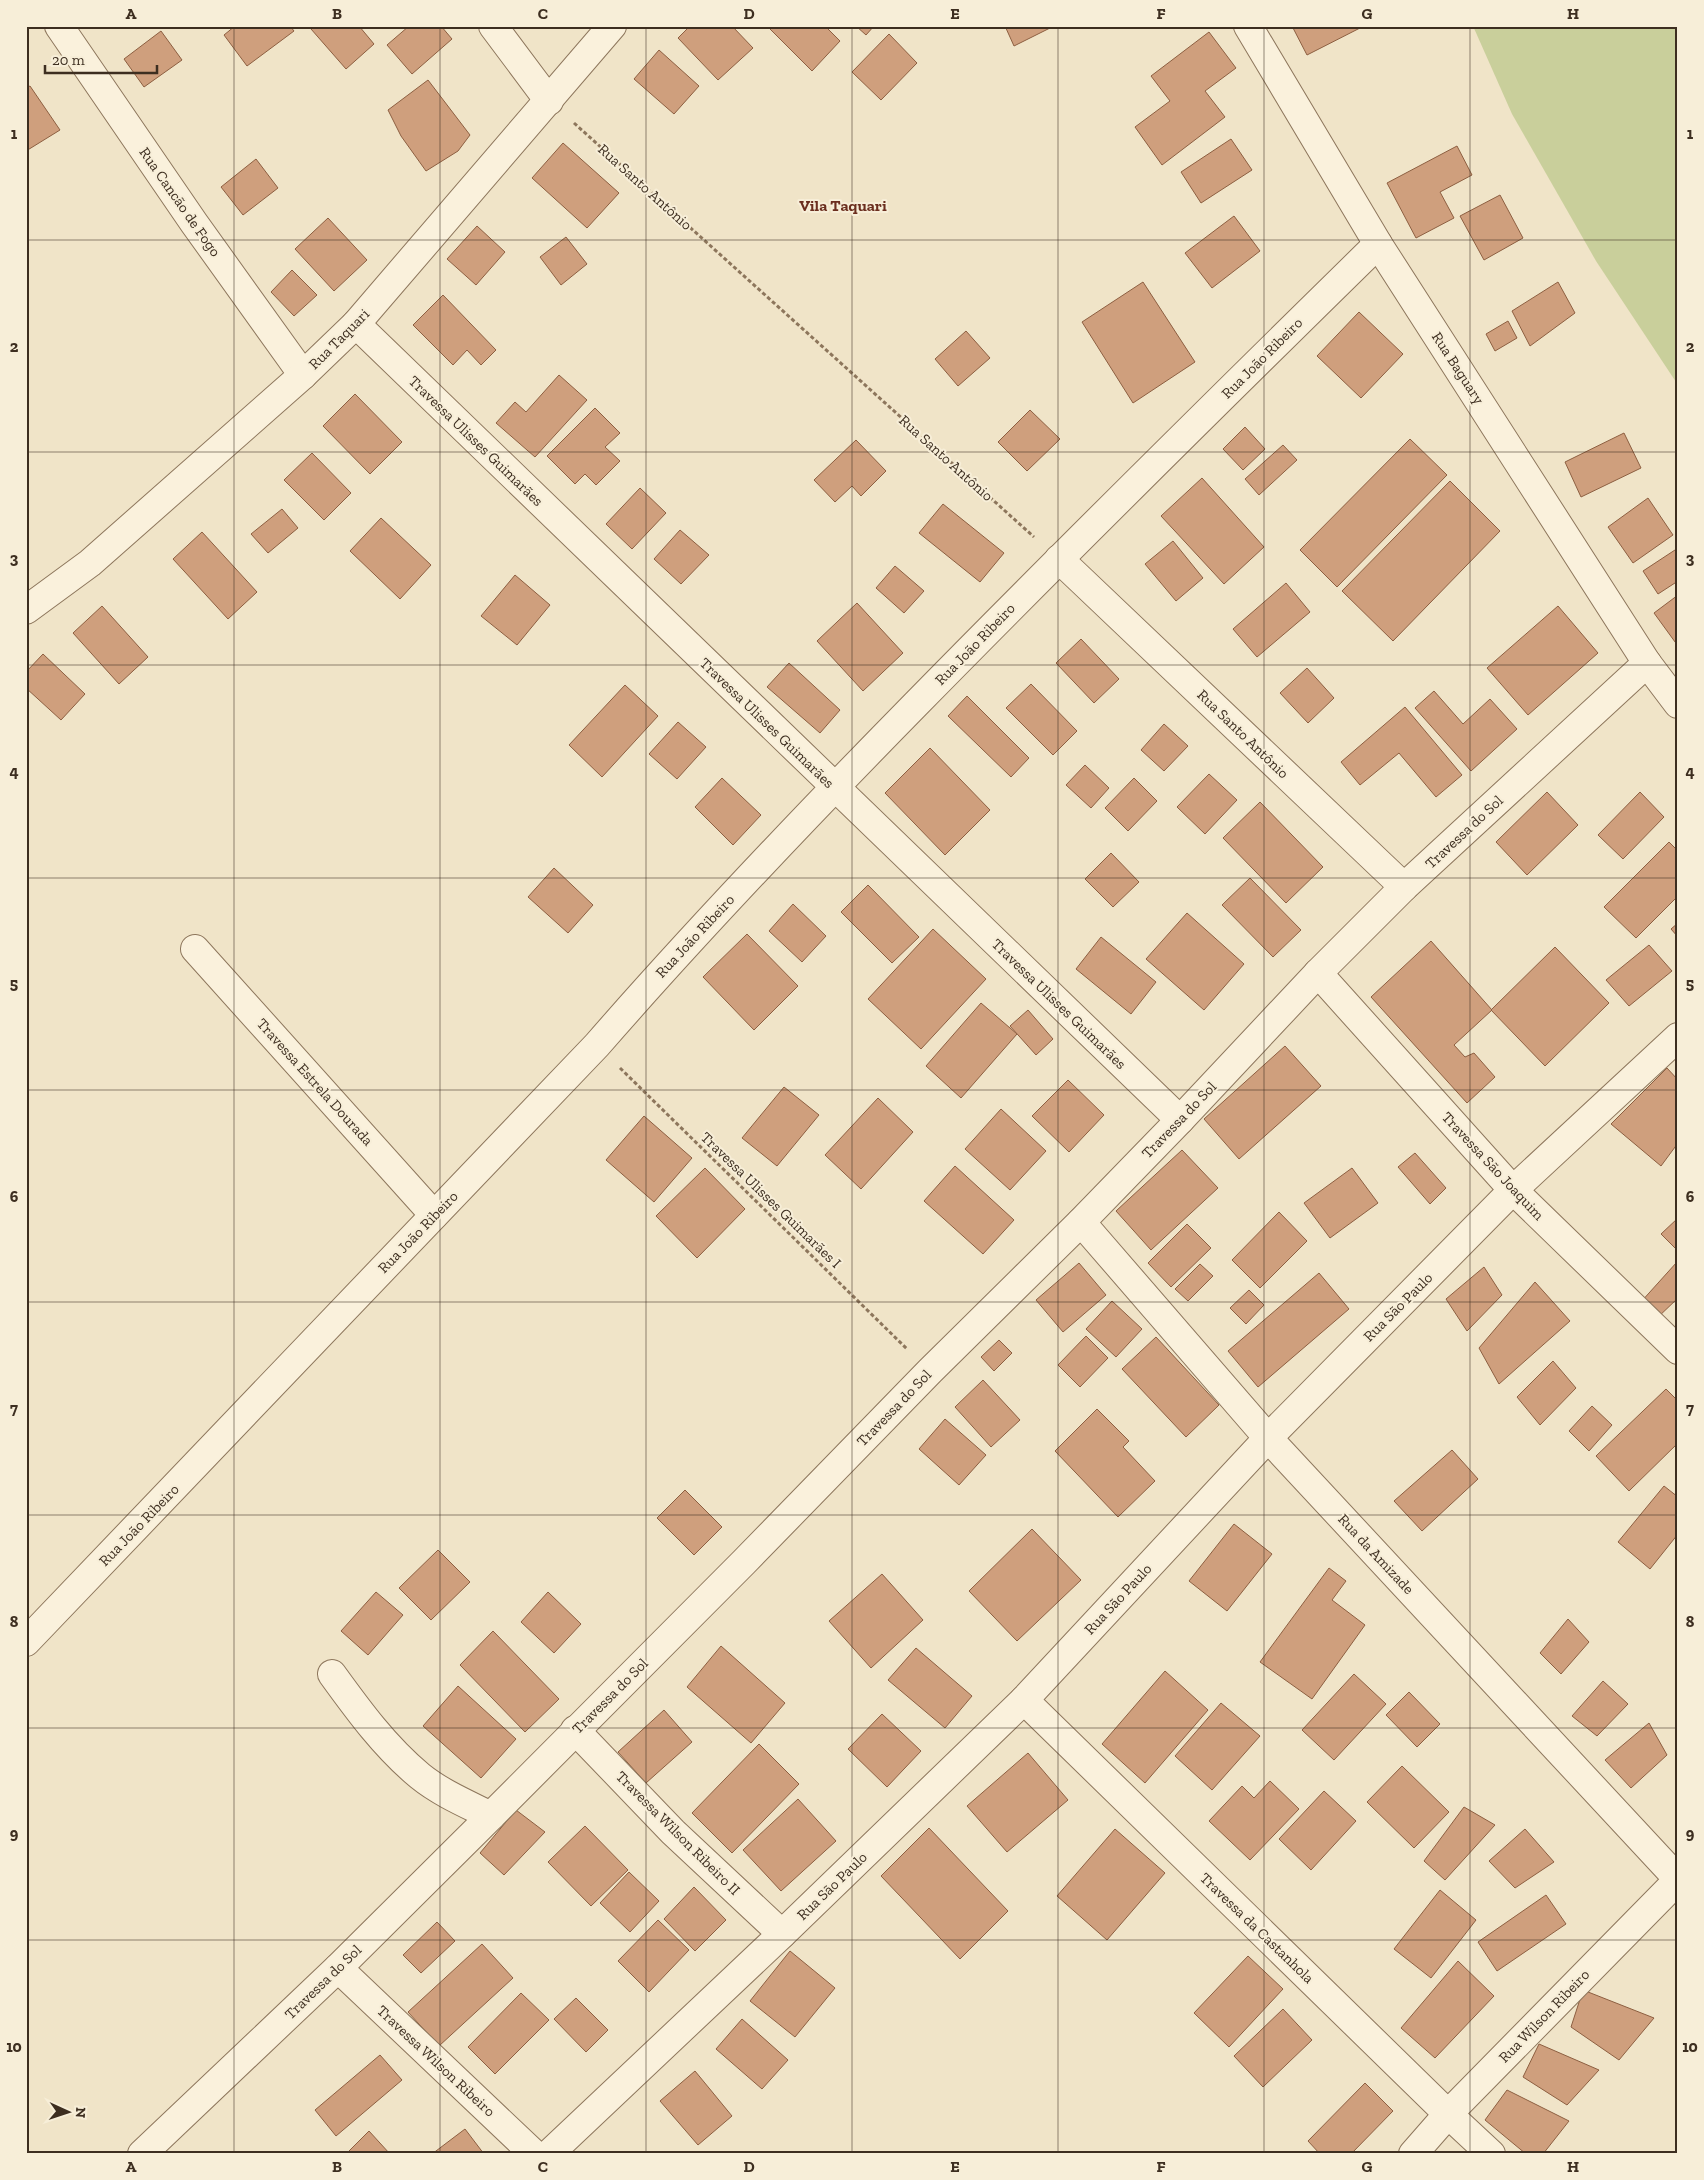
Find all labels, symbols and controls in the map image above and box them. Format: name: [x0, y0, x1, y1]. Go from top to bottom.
text: A: [126, 4, 137, 23]
text: B: [332, 4, 342, 23]
text: C: [538, 4, 548, 23]
text: D: [743, 4, 755, 23]
text: E: [950, 4, 960, 23]
text: F: [1156, 4, 1166, 23]
text: G: [1362, 4, 1373, 23]
text: H: [1567, 4, 1579, 23]
scale bar: [45, 42, 158, 74]
text: 20 m: [52, 51, 85, 69]
text: 1: [11, 124, 18, 143]
text: 1: [1687, 124, 1694, 143]
street label: Rua Santo Antônio: [594, 140, 696, 234]
street label: Rua Cancão de Fogo: [135, 144, 225, 260]
district label: Vila Taquari: [799, 196, 887, 215]
street label: Rua Taquari: [305, 305, 373, 373]
street label: Rua João Ribeiro: [1218, 314, 1306, 402]
street label: Rua Baguary: [1428, 329, 1488, 408]
text: 2: [10, 337, 19, 356]
text: 2: [1686, 337, 1695, 356]
street label: Travessa Ulisses Guimarães: [405, 372, 547, 510]
street label: Rua Santo Antônio: [895, 411, 997, 505]
text: 3: [10, 549, 19, 568]
text: 3: [1686, 549, 1695, 568]
street label: Rua João Ribeiro: [931, 599, 1019, 689]
street label: Travessa Ulisses Guimarães: [696, 654, 838, 792]
street label: Rua Santo Antônio: [1193, 686, 1293, 783]
text: 4: [9, 762, 19, 781]
text: 4: [1685, 762, 1695, 781]
street label: Travessa do Sol: [1421, 791, 1507, 873]
street label: Rua João Ribeiro: [652, 890, 738, 981]
street label: Travessa Ulisses Guimarães: [988, 935, 1130, 1073]
text: 5: [10, 974, 18, 993]
text: 5: [1686, 974, 1694, 993]
street label: Travessa Estrela Dourada: [253, 1015, 377, 1149]
street label: Travessa do Sol: [1138, 1078, 1220, 1162]
street label: Travessa São Joaquim: [1438, 1108, 1548, 1224]
street label: Travessa Ulisses Guimarães I: [697, 1128, 845, 1272]
text: 6: [10, 1187, 19, 1206]
street label: Rua João Ribeiro: [374, 1187, 462, 1277]
text: 6: [1686, 1187, 1695, 1206]
street label: Rua São Paulo: [1360, 1268, 1437, 1345]
street label: Travessa do Sol: [853, 1366, 935, 1450]
text: 7: [10, 1399, 18, 1418]
text: 7: [1686, 1399, 1694, 1418]
street label: Rua João Ribeiro: [95, 1480, 183, 1570]
street label: Rua da Amizade: [1334, 1510, 1418, 1598]
street label: Rua São Paulo: [1081, 1560, 1156, 1638]
text: 8: [10, 1612, 19, 1631]
text: 8: [1686, 1612, 1695, 1631]
street label: Travessa do Sol: [568, 1654, 652, 1738]
street label: Travessa Wilson Ribeiro II: [612, 1767, 744, 1899]
text: 9: [10, 1824, 19, 1843]
text: 9: [1686, 1824, 1695, 1843]
street label: Rua São Paulo: [793, 1848, 871, 1924]
street label: Travessa da Castanhola: [1196, 1869, 1318, 1987]
street label: Travessa do Sol: [281, 1941, 365, 2023]
street label: Rua Wilson Ribeiro: [1495, 1965, 1593, 2066]
street label: Travessa Wilson Ribeiro: [373, 2002, 499, 2121]
text: 10: [6, 2037, 22, 2056]
text: 10: [1682, 2037, 1698, 2056]
north arrow: [42, 2088, 92, 2138]
text: N: [72, 2107, 89, 2119]
text: A: [126, 2157, 137, 2176]
text: B: [332, 2157, 342, 2176]
text: C: [538, 2157, 548, 2176]
text: D: [743, 2157, 755, 2176]
text: E: [950, 2157, 960, 2176]
text: F: [1156, 2157, 1166, 2176]
text: G: [1362, 2157, 1373, 2176]
text: H: [1567, 2157, 1579, 2176]

